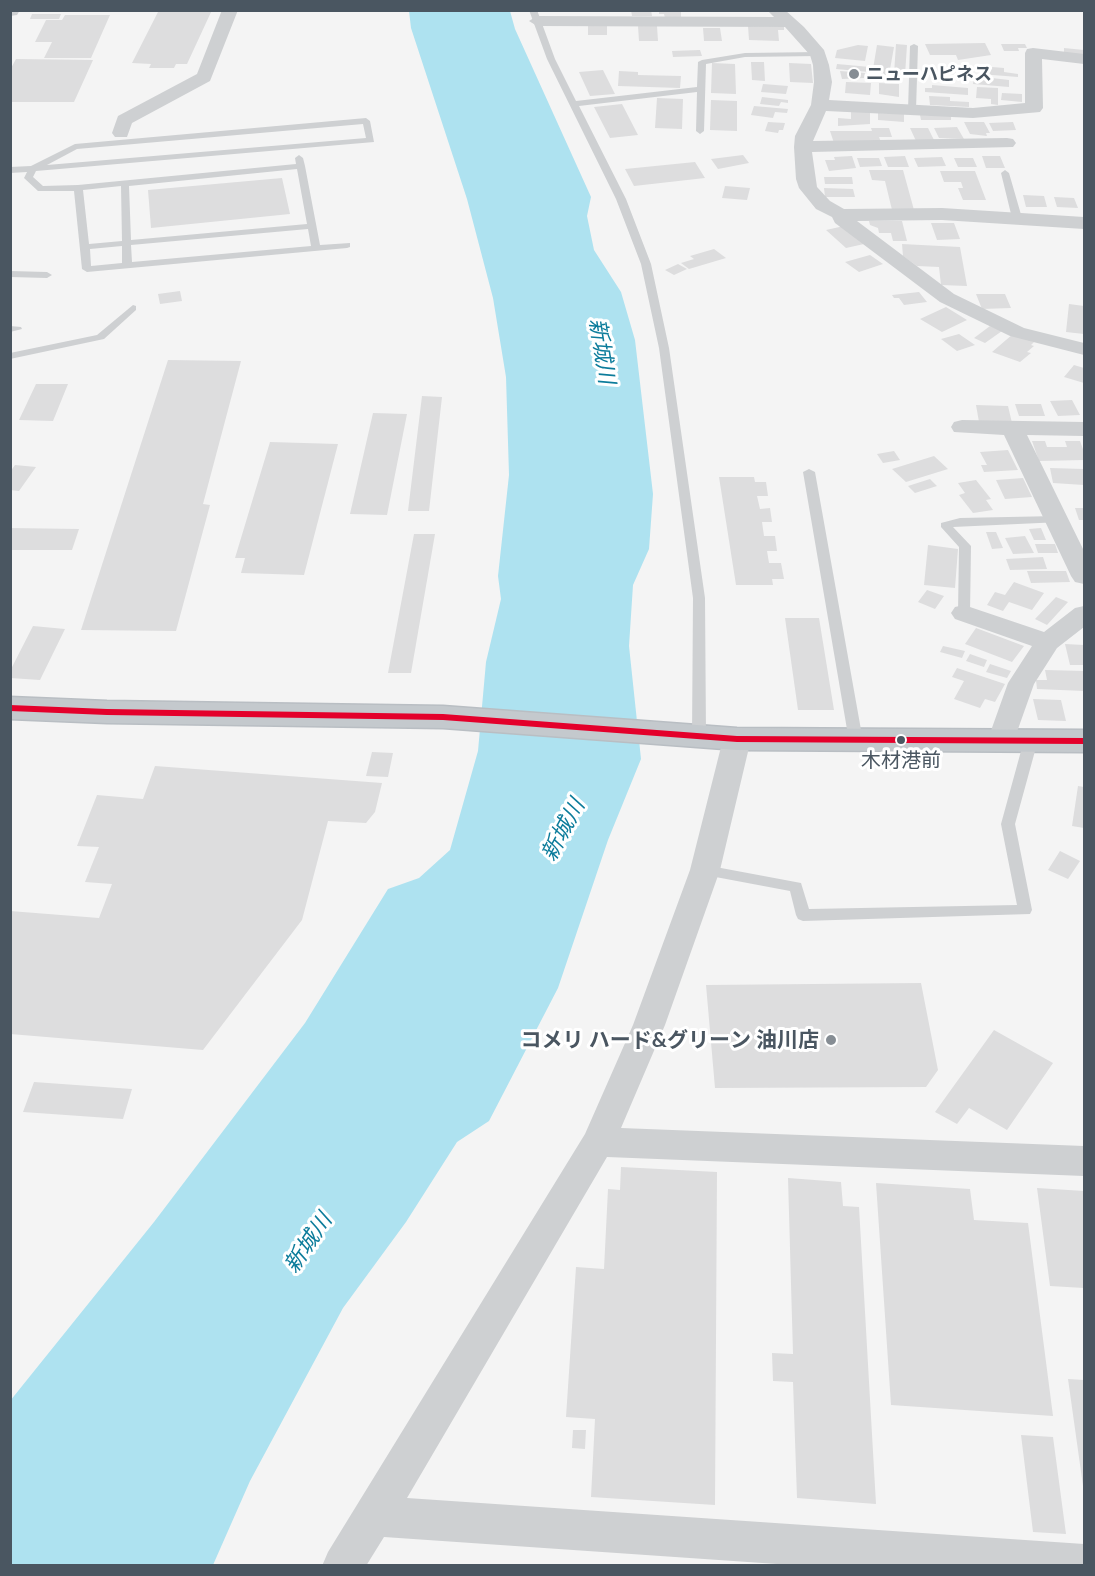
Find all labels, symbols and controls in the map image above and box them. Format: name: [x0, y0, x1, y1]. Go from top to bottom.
place label: ニューハピネス: [866, 63, 992, 85]
marker: ニューハピネス: [847, 67, 861, 81]
water label: 新城川: [584, 316, 620, 386]
marker: 木材港前: [895, 734, 907, 746]
place label: 木材港前: [861, 749, 941, 773]
water label: 新城川: [536, 795, 590, 865]
place label: コメリ ハード&グリーン 油川店: [521, 1027, 819, 1053]
marker: コメリ ハード&グリーン 油川店: [824, 1033, 838, 1047]
water label: 新城川: [279, 1208, 337, 1278]

